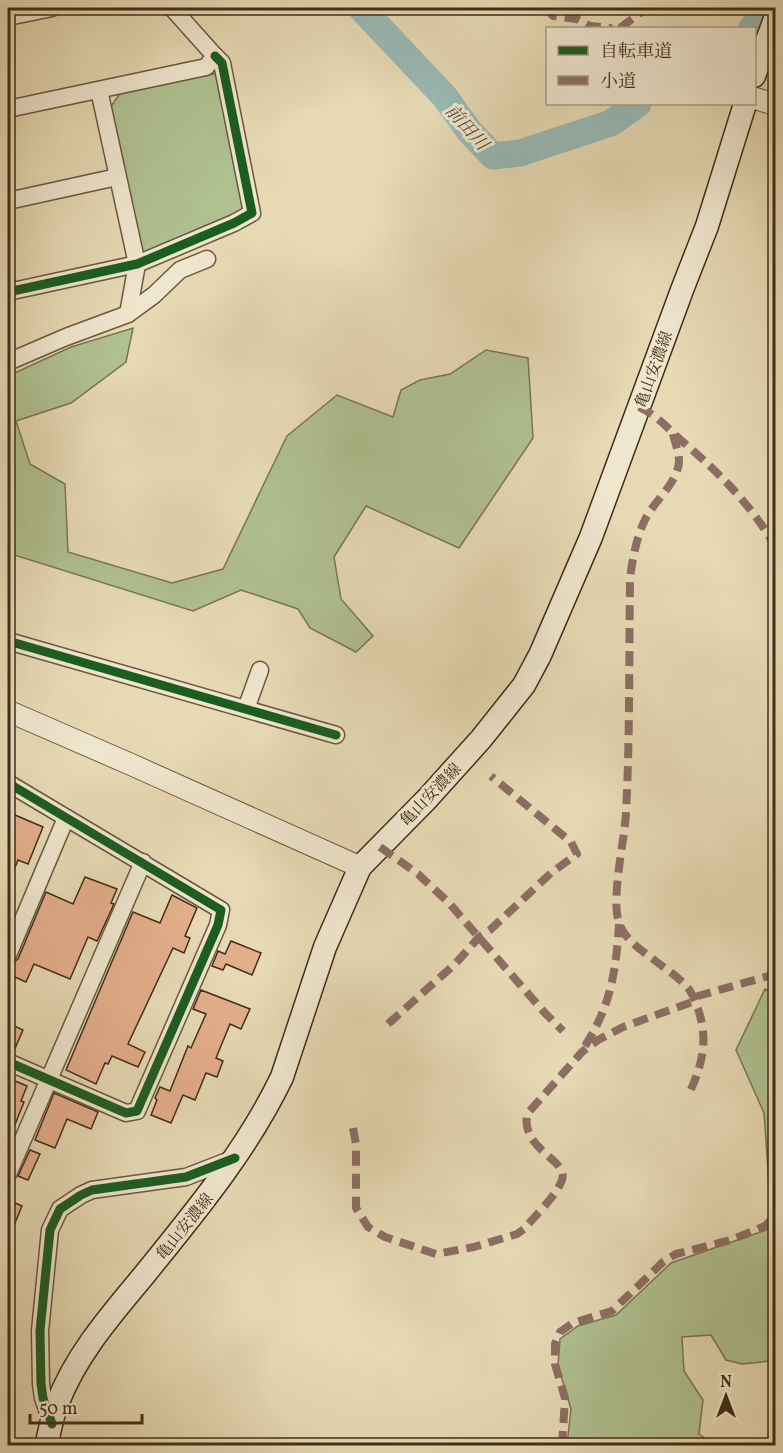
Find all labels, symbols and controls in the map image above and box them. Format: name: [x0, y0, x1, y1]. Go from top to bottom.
legend: [546, 27, 756, 105]
text: 自転車道: [600, 40, 672, 65]
text: 小道: [600, 70, 636, 95]
water label: 前田川: [439, 100, 495, 158]
street label: 亀山安濃線: [631, 328, 679, 411]
street label: 亀山安濃線: [396, 759, 467, 832]
street label: 亀山安濃線: [152, 1189, 219, 1265]
north arrow: [696, 1366, 756, 1426]
text: N: [720, 1372, 732, 1394]
scale bar: [30, 1387, 142, 1425]
text: 50 m: [39, 1397, 78, 1422]

